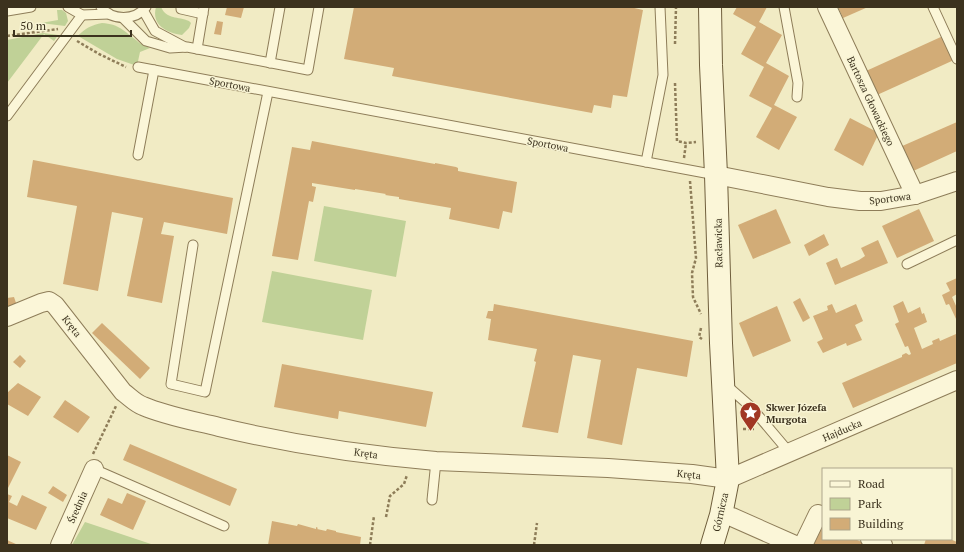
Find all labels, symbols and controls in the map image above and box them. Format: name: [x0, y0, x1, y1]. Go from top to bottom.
scale bar: [14, 12, 131, 38]
text: 50 m: [20, 18, 47, 33]
street label: Bartosza Głowackiego: [844, 54, 897, 149]
street label: Sportowa: [208, 74, 252, 95]
street label: Sportowa: [526, 134, 570, 155]
street label: Sportowa: [869, 189, 912, 207]
street label: Racławicka: [712, 218, 725, 268]
street label: Kręta: [59, 313, 84, 340]
place icon: Skwer Józefa Murgota: [737, 400, 763, 433]
place label: Skwer Józefa Murgota: [766, 401, 827, 426]
street label: Hajducka: [821, 416, 864, 445]
street label: Kręta: [353, 445, 379, 462]
street label: Kręta: [676, 467, 702, 482]
legend: [822, 468, 952, 540]
text: Road: [858, 476, 885, 491]
street label: Średnia: [65, 489, 90, 525]
street label: Górnicza: [710, 491, 731, 533]
text: Park: [858, 496, 883, 511]
text: Building: [858, 516, 904, 531]

